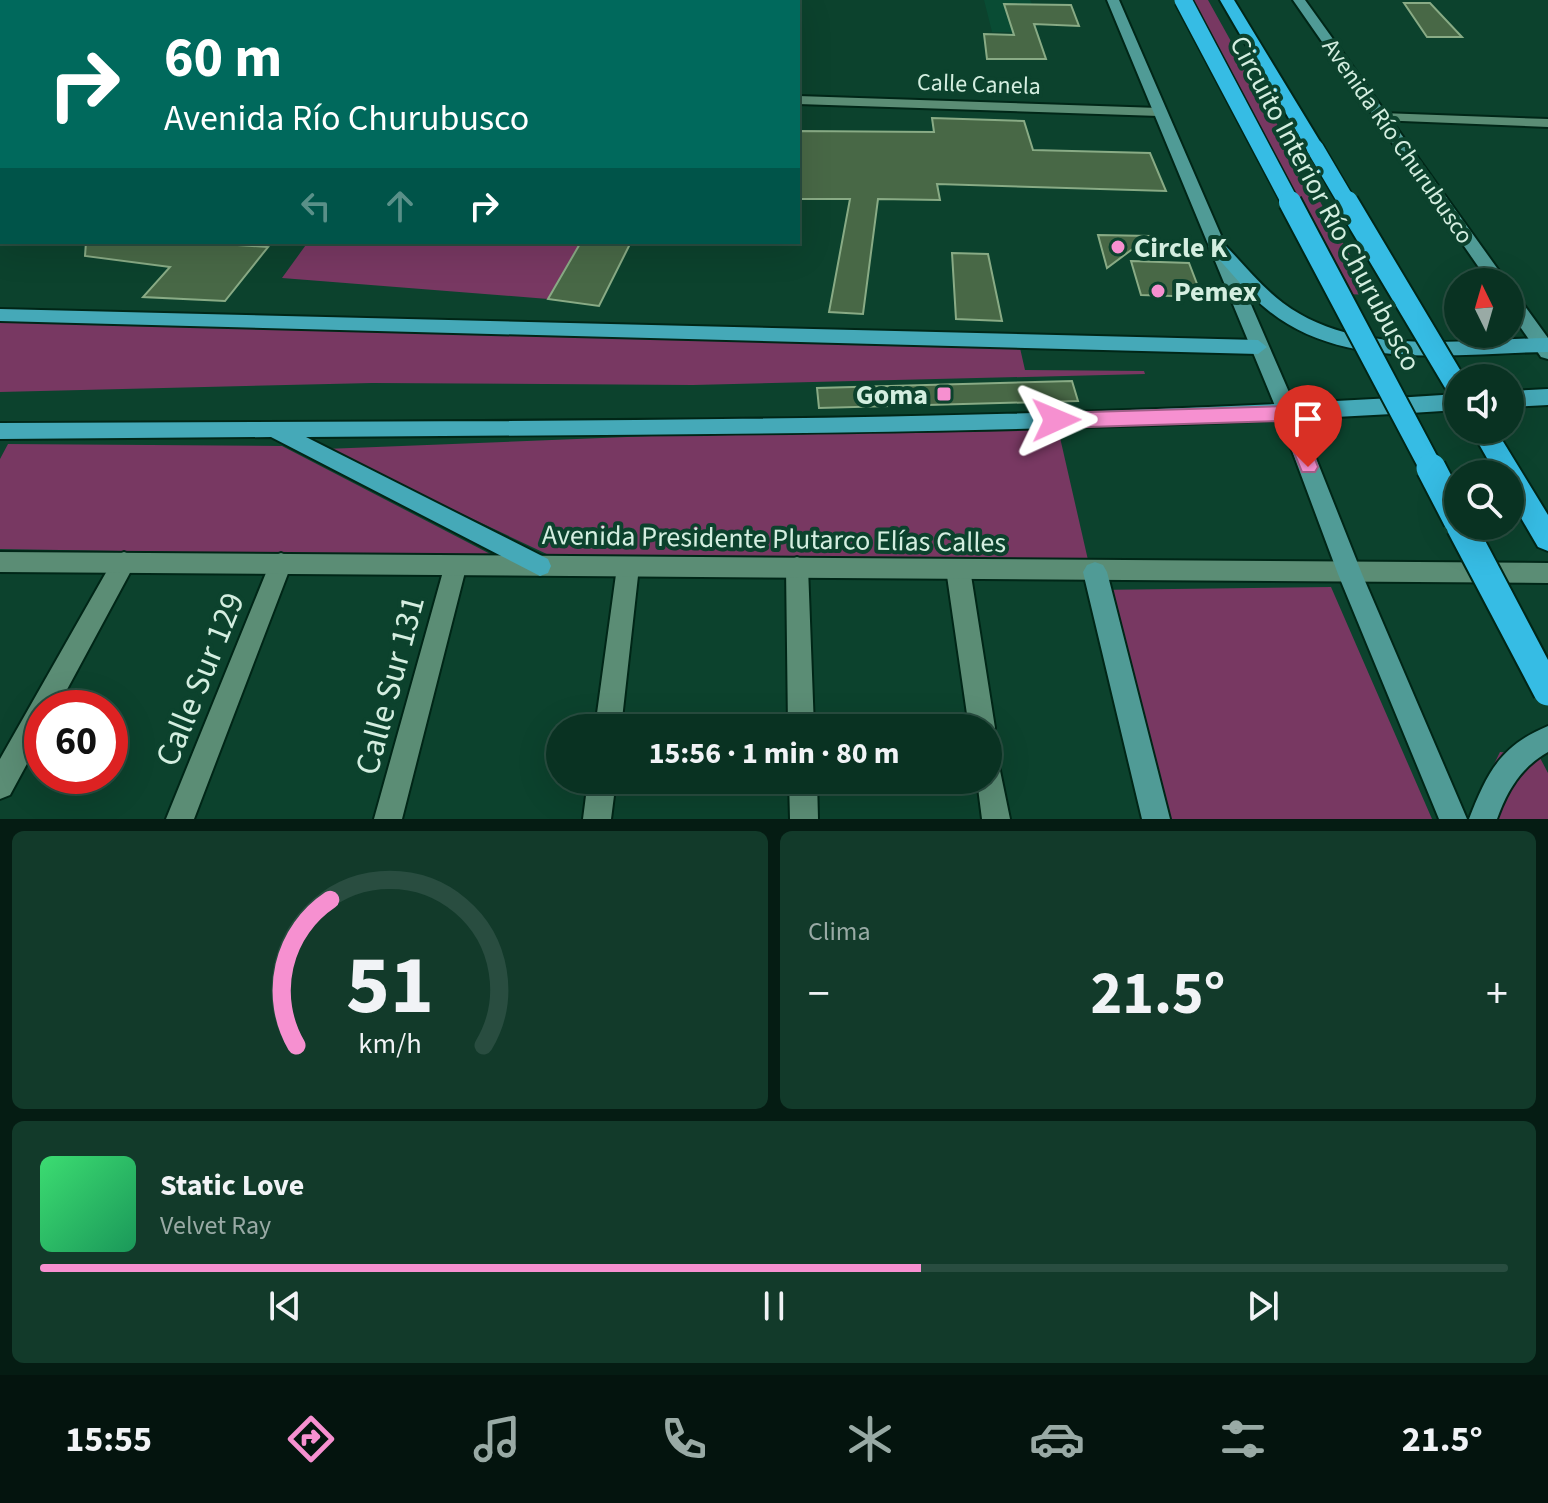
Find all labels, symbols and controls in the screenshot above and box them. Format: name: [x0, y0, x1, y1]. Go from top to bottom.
text: 60 m: [164, 19, 282, 98]
street label: Circuito Interior Río Churubusco: [1220, 29, 1431, 378]
icon: right: [32, 32, 136, 136]
street label: Avenida Río Churubusco: [1313, 32, 1482, 251]
street label: Calle Canela: [917, 65, 1041, 104]
text: Avenida Río Churubusco: [164, 93, 529, 144]
icon: left: [294, 184, 338, 228]
icon: ahead: [378, 184, 422, 228]
icon: right: [462, 184, 506, 228]
place label: Circle K: [1134, 228, 1228, 268]
marker: Circle K: [1109, 238, 1127, 256]
north arrow: [1444, 268, 1524, 348]
map controls: [1444, 268, 1524, 540]
place label: Pemex: [1174, 272, 1257, 312]
marker: Pemex: [1149, 282, 1167, 300]
button: sound: [1444, 364, 1524, 444]
place label: Goma: [856, 375, 928, 415]
position arrow: [1014, 378, 1098, 462]
marker: Goma: [935, 385, 953, 403]
pin: [1274, 385, 1342, 467]
icon: arrive: [1286, 397, 1330, 441]
button: search: [1444, 460, 1524, 540]
street label: Avenida Presidente Plutarco Elías Calles: [542, 515, 1006, 563]
street label: Calle Sur 129: [143, 585, 257, 774]
street label: Calle Sur 131: [343, 590, 438, 780]
speed limit sign: 60: [24, 690, 128, 794]
text: 15:56 · 1 min · 80 m: [649, 732, 899, 775]
text: Clima: [808, 913, 871, 950]
text: 51: [346, 927, 434, 1045]
text: 21.5°: [1091, 952, 1225, 1037]
text: −: [808, 963, 830, 1026]
text: +: [1486, 963, 1508, 1026]
text: km/h: [358, 1024, 422, 1064]
text: Static Love: [160, 1164, 304, 1207]
text: Velvet Ray: [160, 1207, 271, 1244]
icon: previous: [263, 1284, 307, 1328]
icon: pause: [752, 1284, 796, 1328]
icon: next: [1241, 1284, 1285, 1328]
icon: directions: [283, 1411, 339, 1467]
icon: music: [469, 1411, 525, 1467]
icon: phone: [656, 1411, 712, 1467]
icon: climate: [842, 1411, 898, 1467]
icon: car: [1029, 1411, 1085, 1467]
icon: filters: [1215, 1411, 1271, 1467]
text: 15:55: [65, 1414, 152, 1465]
text: 21.5°: [1402, 1414, 1483, 1465]

